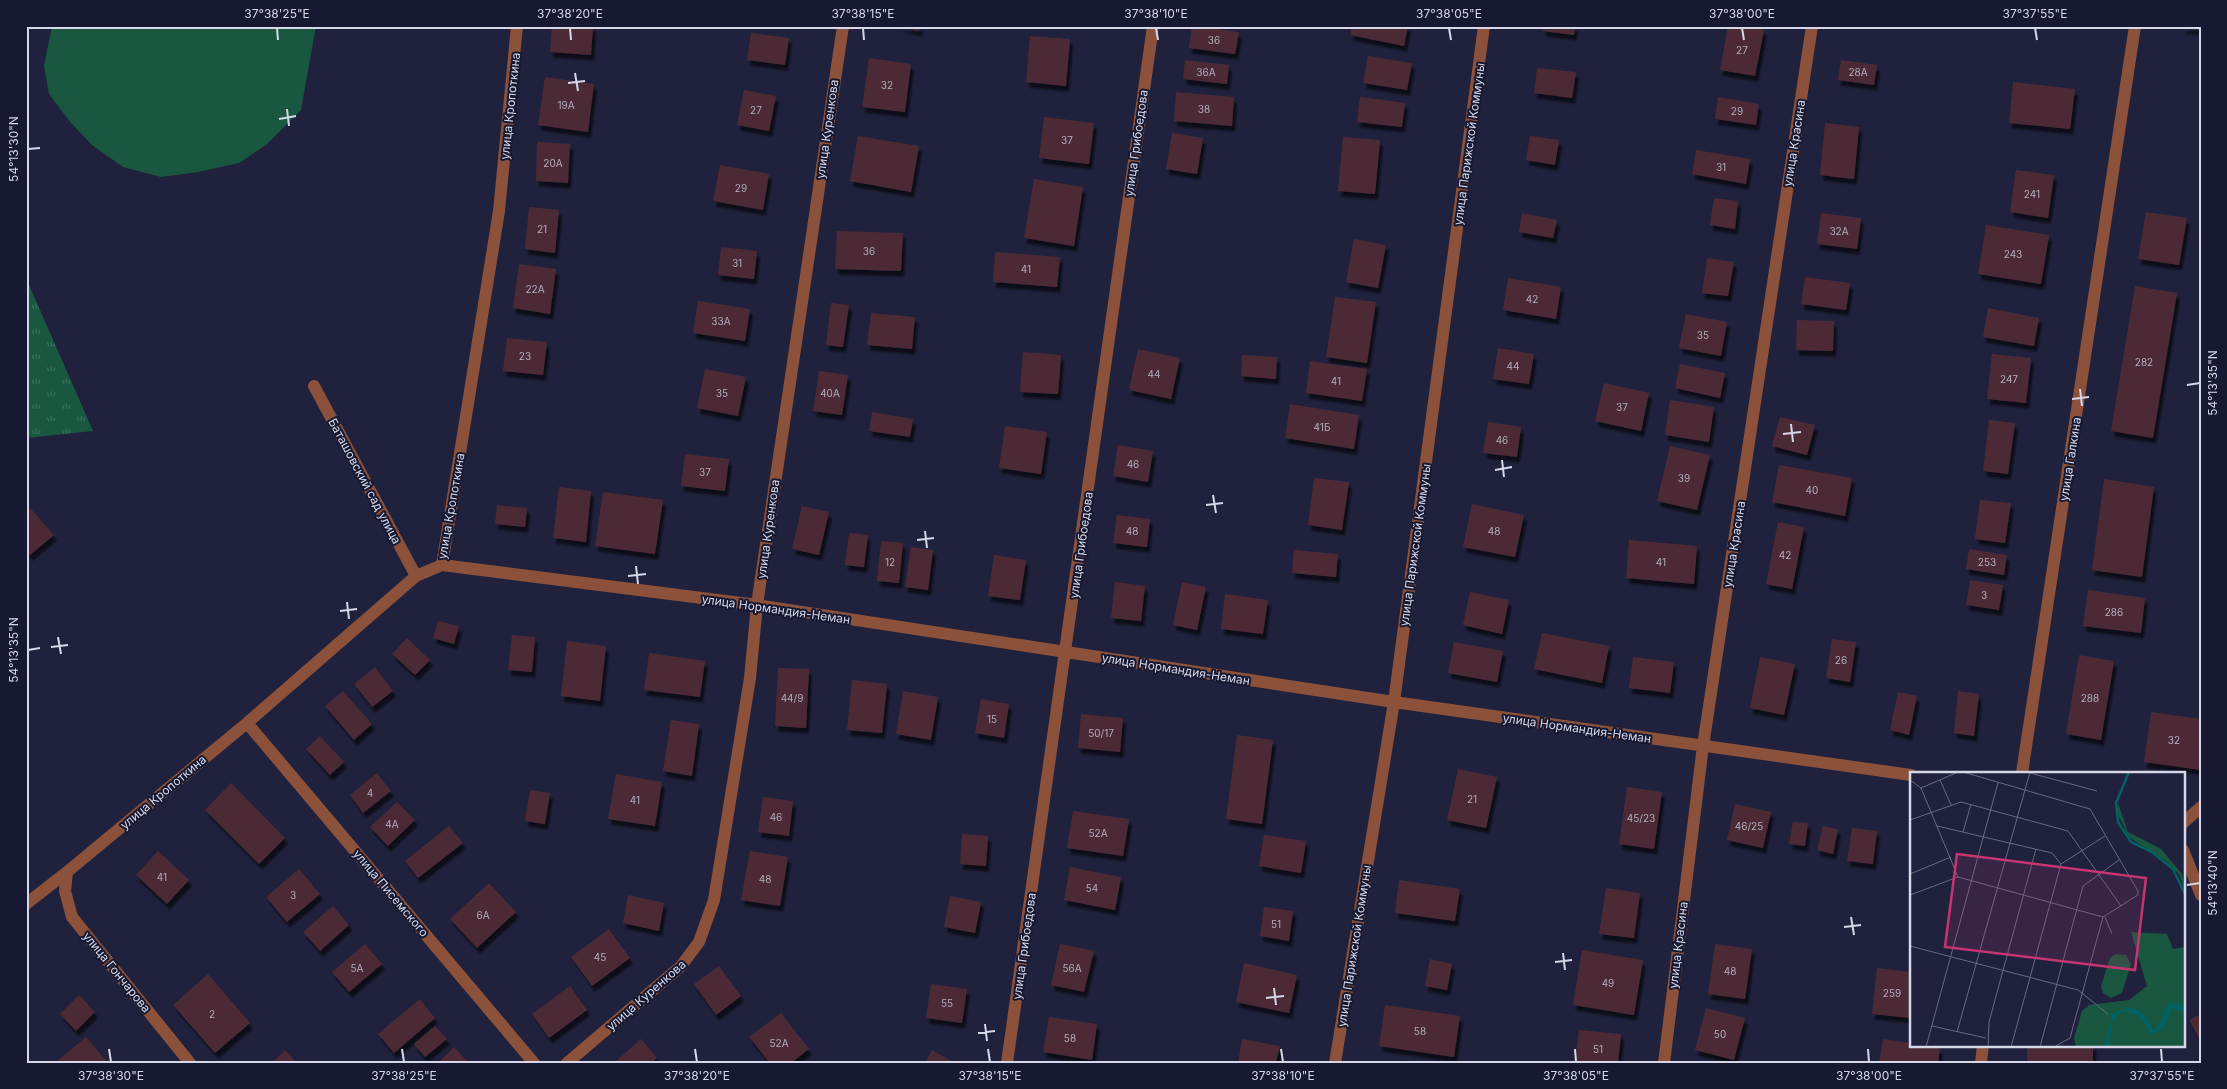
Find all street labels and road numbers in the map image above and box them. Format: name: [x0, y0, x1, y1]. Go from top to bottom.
street label: улица Кропоткина: [497, 52, 523, 160]
street label: улица Парижской Коммуны: [1450, 62, 1488, 226]
street label: улица Куренкова: [813, 78, 841, 180]
street label: улица Грибоедова: [1121, 89, 1151, 197]
street label: улица Красина: [1780, 99, 1808, 187]
street label: Баташовский сад улица: [325, 416, 405, 546]
street label: улица Галкина: [2056, 416, 2084, 502]
street label: улица Кропоткина: [434, 452, 468, 560]
street label: улица Парижской Коммуны: [1396, 463, 1434, 627]
street label: улица Куренкова: [754, 478, 782, 580]
street label: улица Грибоедова: [1066, 491, 1096, 599]
street label: улица Красина: [1720, 500, 1748, 588]
street label: улица Нормандия-Неман: [701, 591, 851, 627]
street label: улица Нормандия-Неман: [1101, 650, 1251, 688]
street label: улица Нормандия-Неман: [1502, 710, 1652, 746]
street label: улица Кропоткина: [117, 752, 209, 832]
street label: улица Писемского: [350, 846, 432, 940]
street label: улица Парижской Коммуны: [1334, 864, 1374, 1028]
street label: улица Грибоедова: [1009, 892, 1039, 1000]
street label: улица Красина: [1665, 901, 1691, 989]
street label: улица Гончарова: [80, 929, 154, 1015]
street label: улица Куренкова: [603, 956, 689, 1034]

